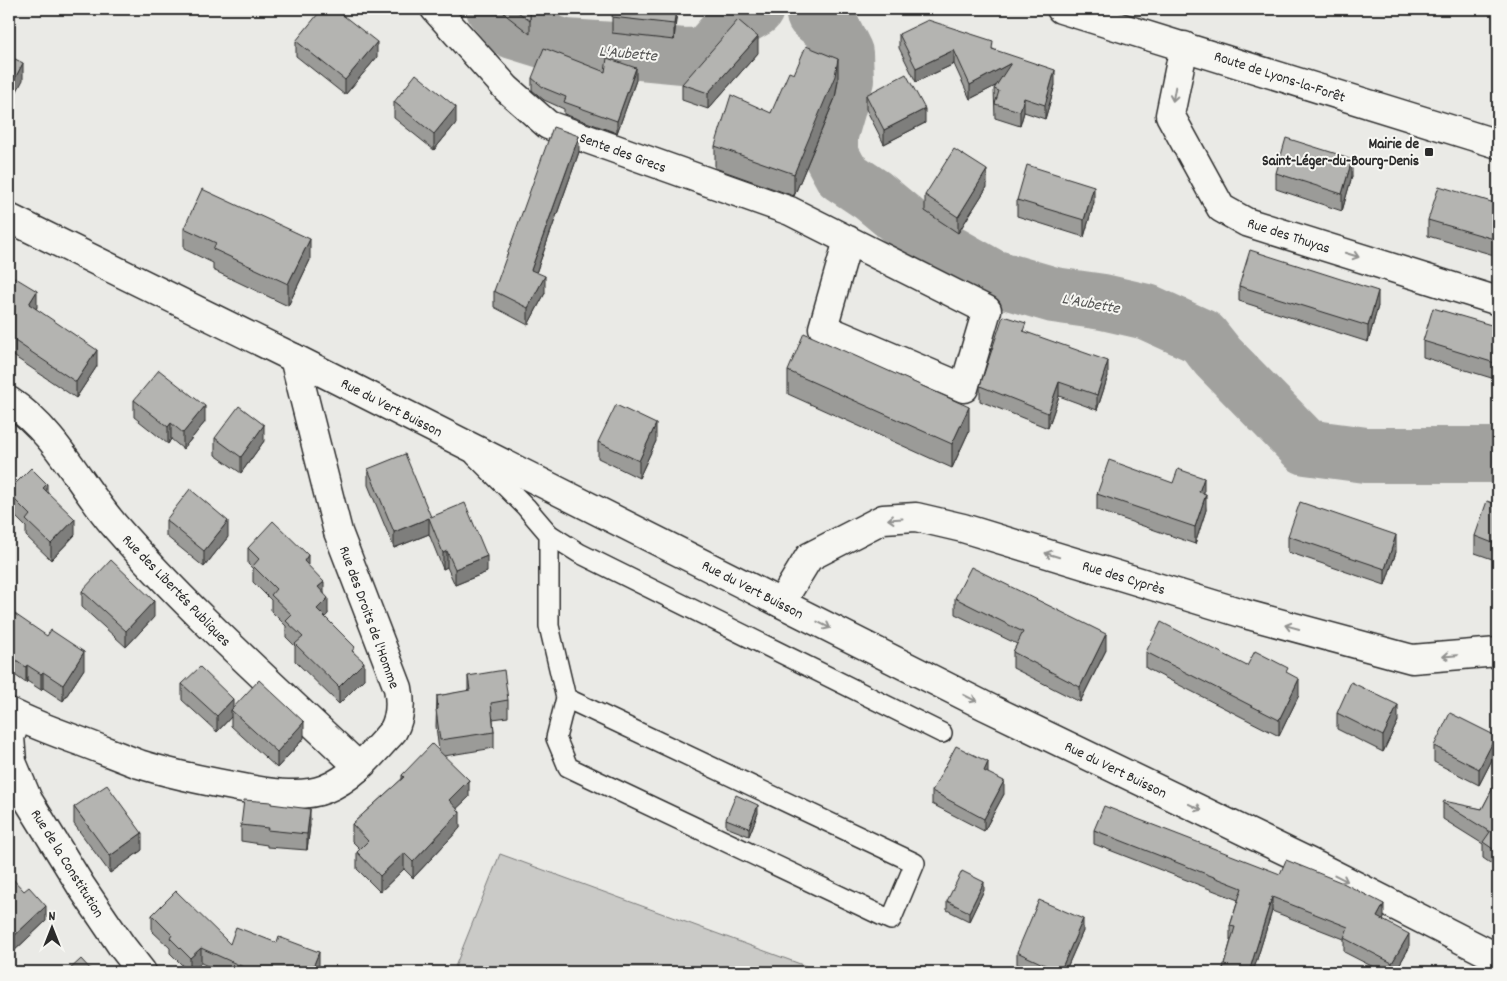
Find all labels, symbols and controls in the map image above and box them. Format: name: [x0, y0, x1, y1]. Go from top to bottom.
water label: L'Aubette: [598, 40, 659, 69]
street label: Route de Lyons-la-Forêt: [1211, 46, 1348, 110]
one-way arrow: [1169, 85, 1178, 101]
street label: Sente des Grecs: [576, 128, 669, 180]
place label: Mairie de Saint-Léger-du-Bourg-Denis: [1262, 134, 1419, 173]
marker: Mairie de Saint-Léger-du-Bourg-Denis: [1423, 146, 1435, 158]
street label: Rue des Thuyas: [1244, 213, 1333, 261]
one-way arrow: [1343, 251, 1359, 261]
water label: L'Aubette: [1060, 288, 1122, 321]
street label: Rue du Vert Buisson: [336, 374, 446, 444]
one-way arrow: [887, 514, 903, 523]
street label: Rue des Libertés Publiques: [116, 530, 235, 652]
street label: Rue des Droits de l'Homme: [332, 543, 404, 692]
one-way arrow: [1044, 550, 1060, 560]
street label: Rue du Vert Buisson: [697, 556, 807, 626]
street label: Rue des Cyprès: [1079, 556, 1168, 602]
one-way arrow: [817, 620, 832, 630]
one-way arrow: [1284, 621, 1300, 631]
one-way arrow: [1442, 652, 1458, 661]
one-way arrow: [962, 694, 977, 703]
street label: Rue du Vert Buisson: [1060, 736, 1170, 805]
one-way arrow: [1187, 803, 1202, 812]
street label: Rue de la Constitution: [24, 805, 109, 923]
one-way arrow: [1333, 873, 1348, 883]
north arrow: [28, 904, 78, 954]
text: N: [49, 907, 56, 927]

